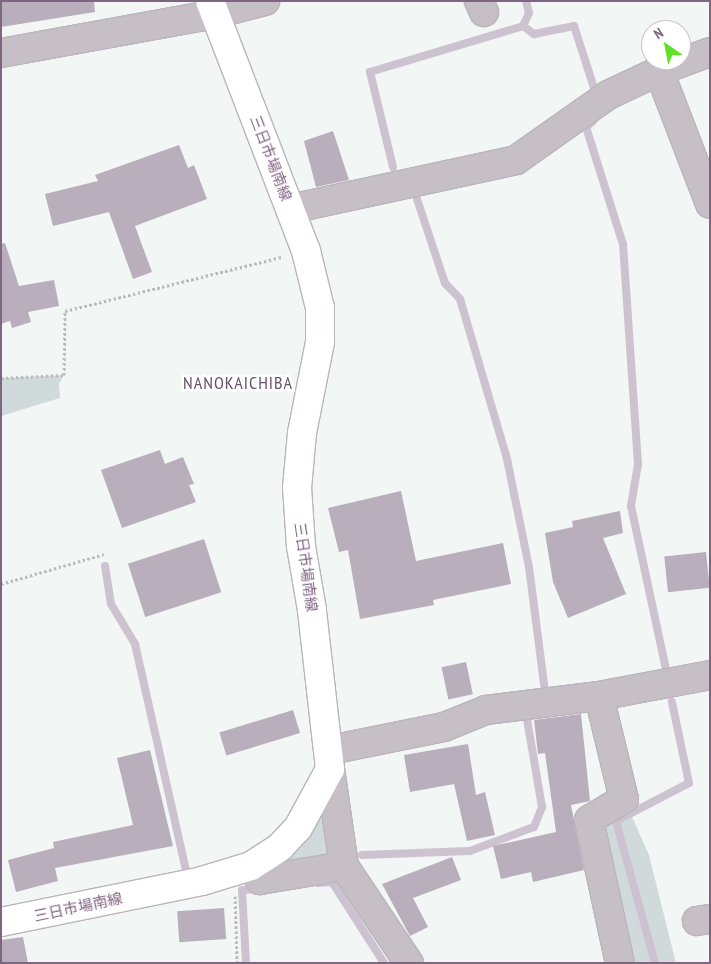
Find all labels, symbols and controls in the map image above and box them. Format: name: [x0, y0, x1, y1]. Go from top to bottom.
north arrow: [641, 20, 691, 70]
text: N: [650, 24, 666, 43]
street label: 三日市場南線: [246, 113, 296, 203]
district label: NANOKAICHIBA: [182, 372, 294, 394]
street label: 三日市場南線: [291, 521, 321, 613]
street label: 三日市場南線: [32, 889, 124, 925]

